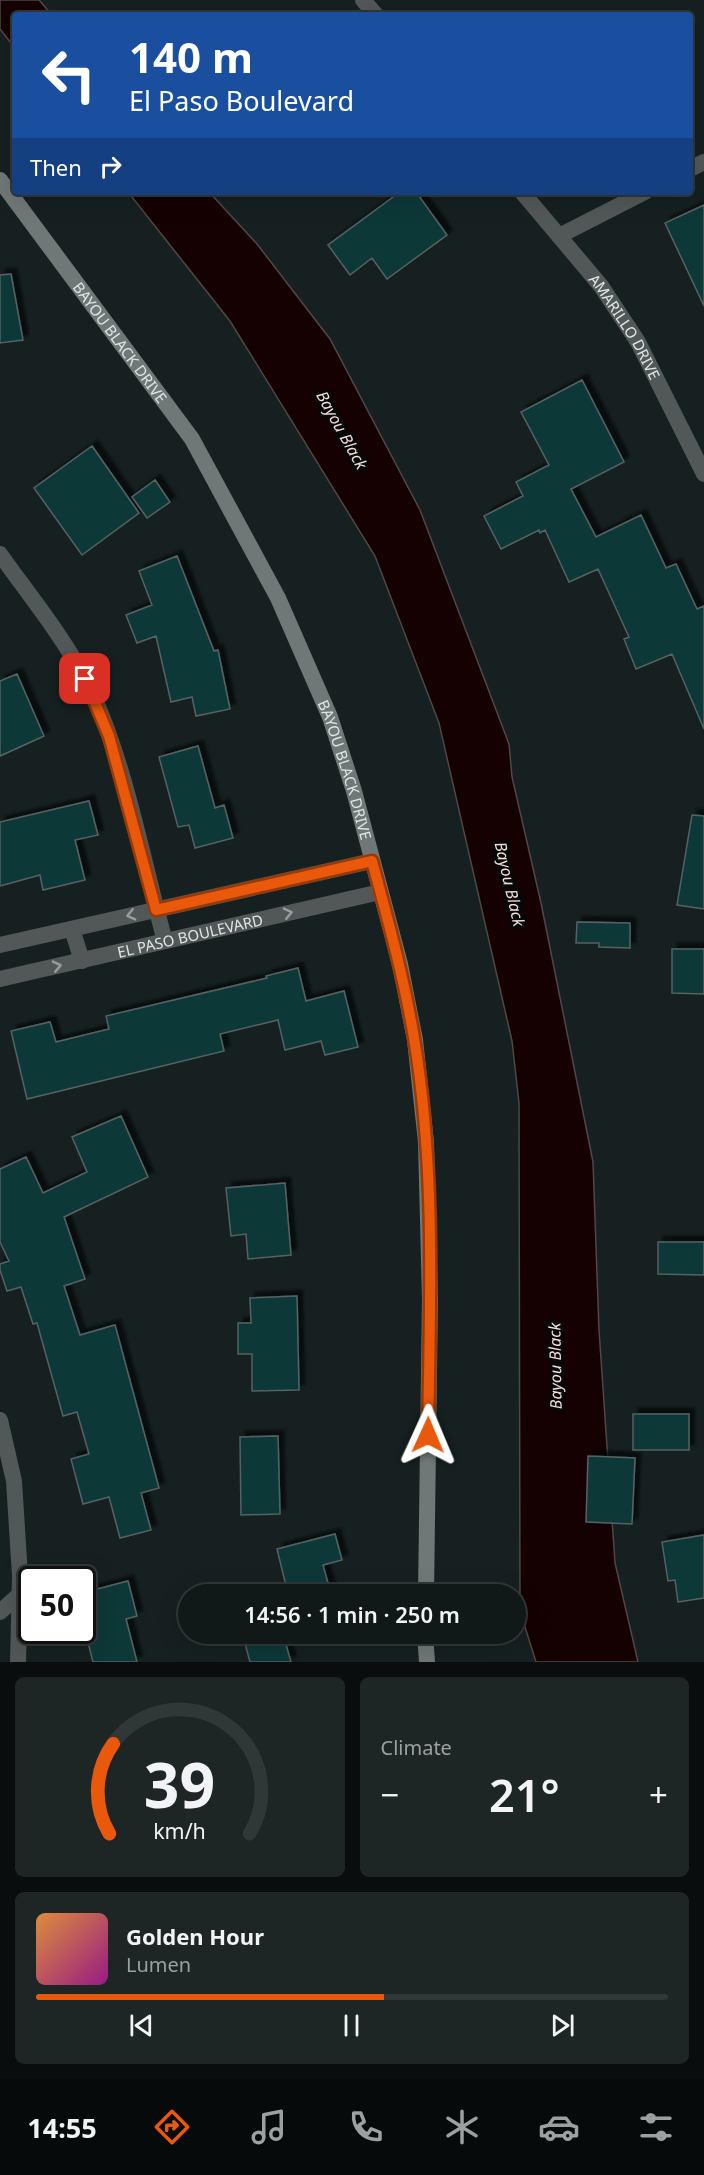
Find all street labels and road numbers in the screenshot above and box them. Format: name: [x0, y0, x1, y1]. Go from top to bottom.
street label: AMARILLO DRIVE: [585, 269, 665, 383]
street label: BAYOU BLACK DRIVE: [69, 278, 172, 407]
street label: BAYOU BLACK DRIVE: [314, 697, 377, 842]
street label: EL PASO BOULEVARD: [115, 909, 265, 962]

